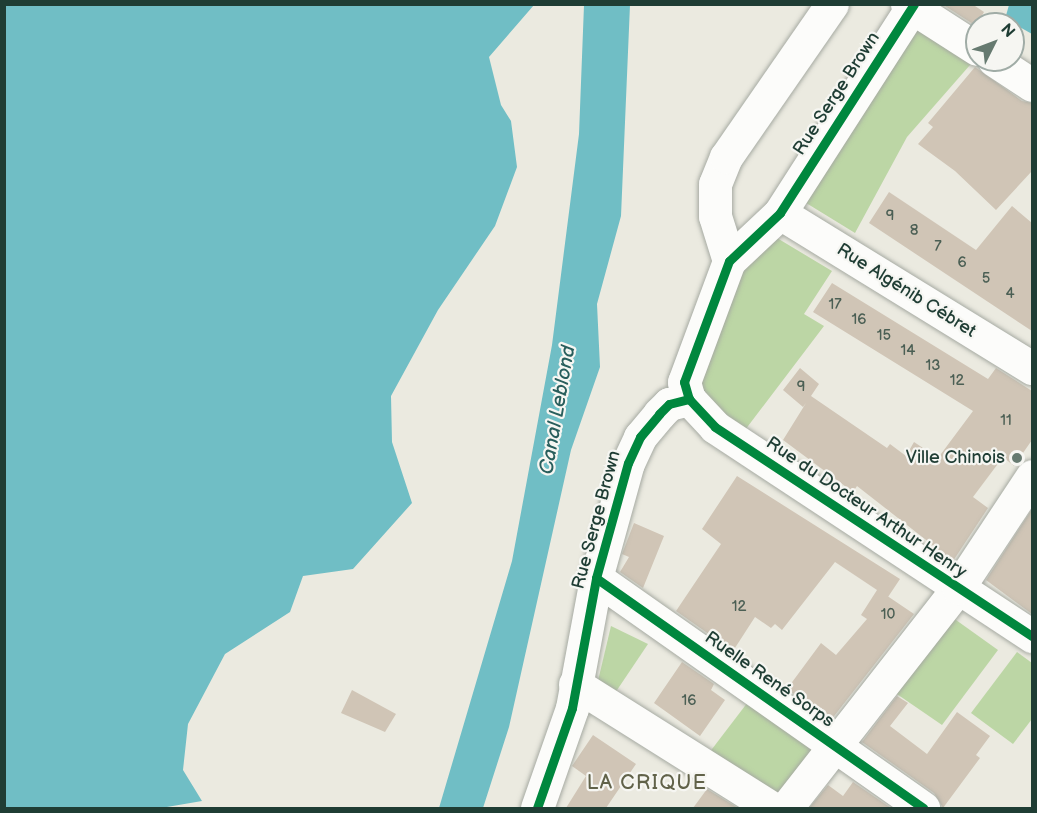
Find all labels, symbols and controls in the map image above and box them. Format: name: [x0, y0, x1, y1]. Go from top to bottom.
north arrow: [965, 12, 1025, 72]
text: N: [996, 20, 1018, 42]
street label: Rue Serge Brown: [789, 28, 885, 160]
house number: 9: [886, 207, 894, 225]
house number: 8: [910, 222, 918, 240]
house number: 7: [934, 238, 942, 256]
street label: Rue Algénib Cébret: [832, 239, 980, 343]
house number: 6: [957, 254, 967, 272]
house number: 5: [982, 270, 990, 288]
house number: 4: [1005, 285, 1015, 303]
house number: 17: [828, 296, 842, 314]
house number: 16: [852, 311, 866, 329]
house number: 15: [877, 327, 891, 345]
house number: 14: [901, 342, 915, 360]
water label: Canal Leblond: [535, 344, 581, 476]
house number: 13: [925, 357, 941, 375]
house number: 12: [950, 372, 964, 390]
house number: 9: [797, 378, 805, 396]
house number: 11: [1000, 412, 1012, 430]
street label: Rue du Docteur Arthur Henry: [762, 433, 970, 583]
place label: Ville Chinois: [906, 447, 1005, 469]
street label: Rue Serge Brown: [568, 448, 626, 592]
marker: Ville Chinois: [1010, 451, 1024, 465]
house number: 12: [732, 598, 746, 616]
house number: 10: [881, 606, 895, 624]
street label: Ruelle René Sorps: [700, 627, 838, 733]
house number: 16: [682, 692, 696, 710]
district label: LA CRIQUE: [587, 771, 707, 795]

